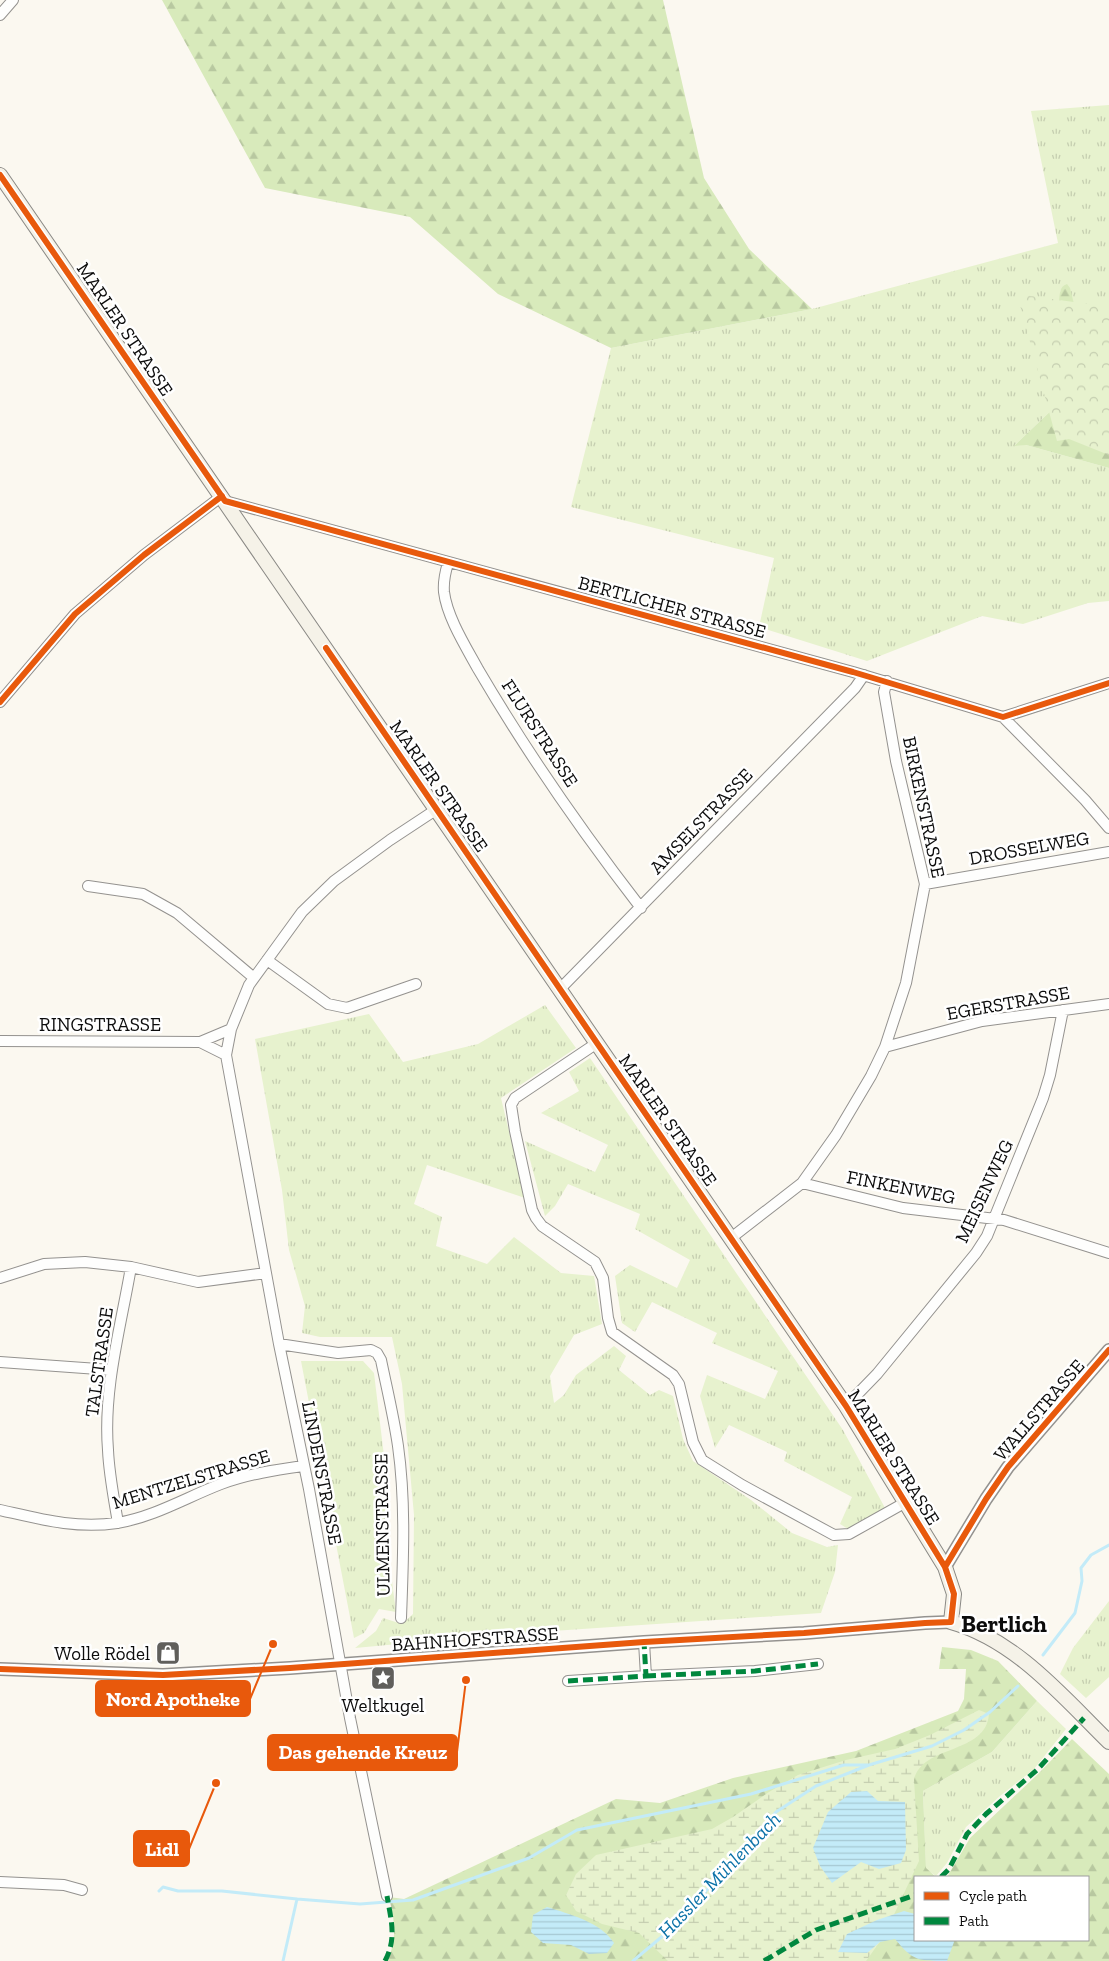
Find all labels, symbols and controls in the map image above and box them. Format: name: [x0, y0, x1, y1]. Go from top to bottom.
street label: MARLER STRASSE: [72, 258, 178, 400]
street label: BERTLICHER STRASSE: [576, 571, 768, 643]
street label: FLURSTRASSE: [497, 675, 583, 791]
street label: MARLER STRASSE: [385, 716, 493, 856]
street label: BIRKENSTRASSE: [898, 734, 950, 880]
street label: AMSELSTRASSE: [645, 763, 757, 879]
street label: DROSSELWEG: [967, 826, 1091, 870]
street label: EGERSTRASSE: [945, 981, 1071, 1025]
street label: RINGSTRASSE: [39, 1013, 161, 1036]
street label: MARLER STRASSE: [614, 1050, 722, 1190]
street label: MEISENWEG: [950, 1136, 1018, 1246]
street label: FINKENWEG: [845, 1165, 957, 1209]
street label: TALSTRASSE: [80, 1306, 118, 1418]
street label: WALLSTRASSE: [989, 1355, 1089, 1465]
street label: MARLER STRASSE: [843, 1385, 945, 1529]
street label: LINDENSTRASSE: [297, 1399, 347, 1547]
street label: MENTZELSTRASSE: [109, 1444, 273, 1514]
street label: ULMENSTRASSE: [369, 1453, 395, 1597]
district label: Bertlich: [961, 1609, 1047, 1638]
street label: BAHNHOFSTRASSE: [391, 1622, 559, 1656]
shop icon: Wolle Rödel: [155, 1640, 181, 1666]
place label: Wolle Rödel: [54, 1642, 150, 1665]
place icon: Weltkugel: [370, 1665, 396, 1691]
callout: Nord Apotheke: [96, 1681, 250, 1716]
text: Nord Apotheke: [106, 1687, 240, 1711]
place label: Weltkugel: [342, 1694, 424, 1717]
callout: Das gehende Kreuz: [268, 1735, 457, 1770]
text: Das gehende Kreuz: [278, 1740, 448, 1764]
water label: Hassler Mühlenbach: [653, 1807, 785, 1943]
callout: Lidl: [134, 1831, 189, 1866]
text: Lidl: [145, 1837, 179, 1861]
legend: [914, 1876, 1089, 1941]
text: Cycle path: [959, 1887, 1028, 1905]
text: Path: [959, 1912, 989, 1930]

